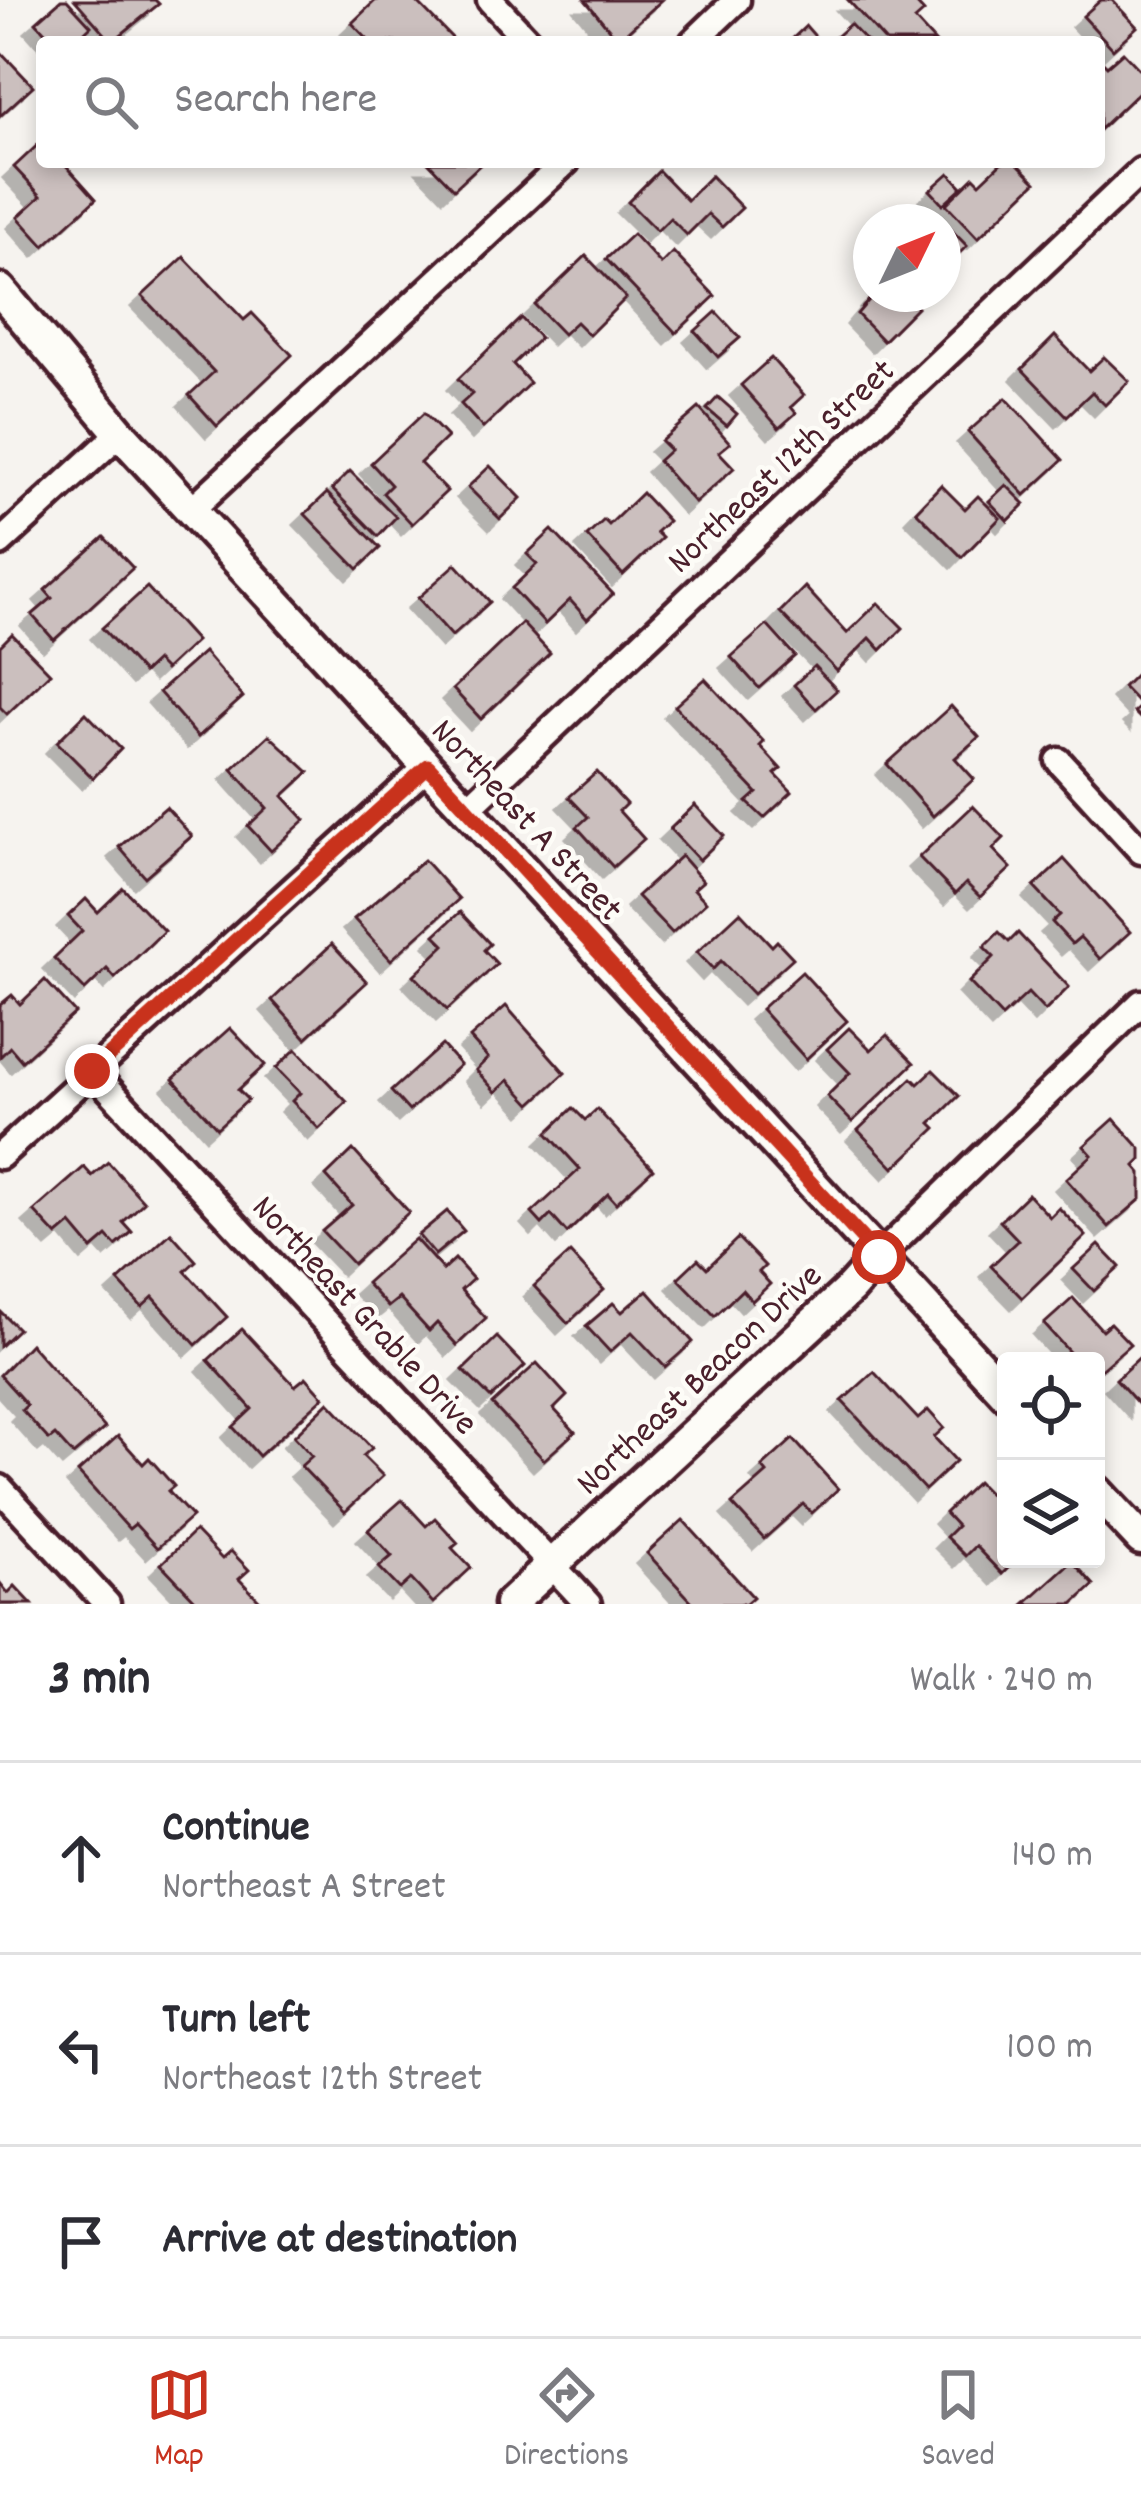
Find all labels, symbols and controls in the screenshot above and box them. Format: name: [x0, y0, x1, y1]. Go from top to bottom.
search box: [36, 36, 1105, 168]
icon: search: [78, 69, 144, 135]
text: Search here: [174, 70, 377, 134]
north arrow: [853, 204, 961, 312]
street label: Northeast 12th Street: [657, 349, 909, 588]
street label: Northeast A Street: [416, 709, 633, 936]
route end: [65, 1044, 119, 1098]
street label: Northeast Grable Drive: [237, 1185, 488, 1449]
route start: [852, 1230, 906, 1284]
street label: Northeast Beacon Drive: [566, 1253, 836, 1510]
map controls: [997, 1352, 1105, 1568]
button: locate: [997, 1352, 1105, 1460]
button: layers: [997, 1460, 1105, 1568]
text: 3 min: [48, 1646, 150, 1718]
text: Walk · 240 m: [910, 1655, 1093, 1710]
text: Continue: [162, 1798, 310, 1862]
icon: ahead: [48, 1825, 114, 1891]
text: 140 m: [1011, 1830, 1093, 1885]
text: Northeast A Street: [162, 1862, 446, 1917]
text: Turn left: [162, 1990, 310, 2054]
icon: left: [48, 2017, 114, 2083]
text: 100 m: [1006, 2022, 1093, 2077]
text: Northeast 12th Street: [162, 2054, 482, 2109]
icon: arrive: [48, 2209, 114, 2275]
text: Arrive at destination: [162, 2210, 517, 2274]
tab: Map: [146, 2362, 212, 2481]
tab: Directions: [504, 2362, 629, 2481]
tab: Saved: [921, 2362, 995, 2481]

